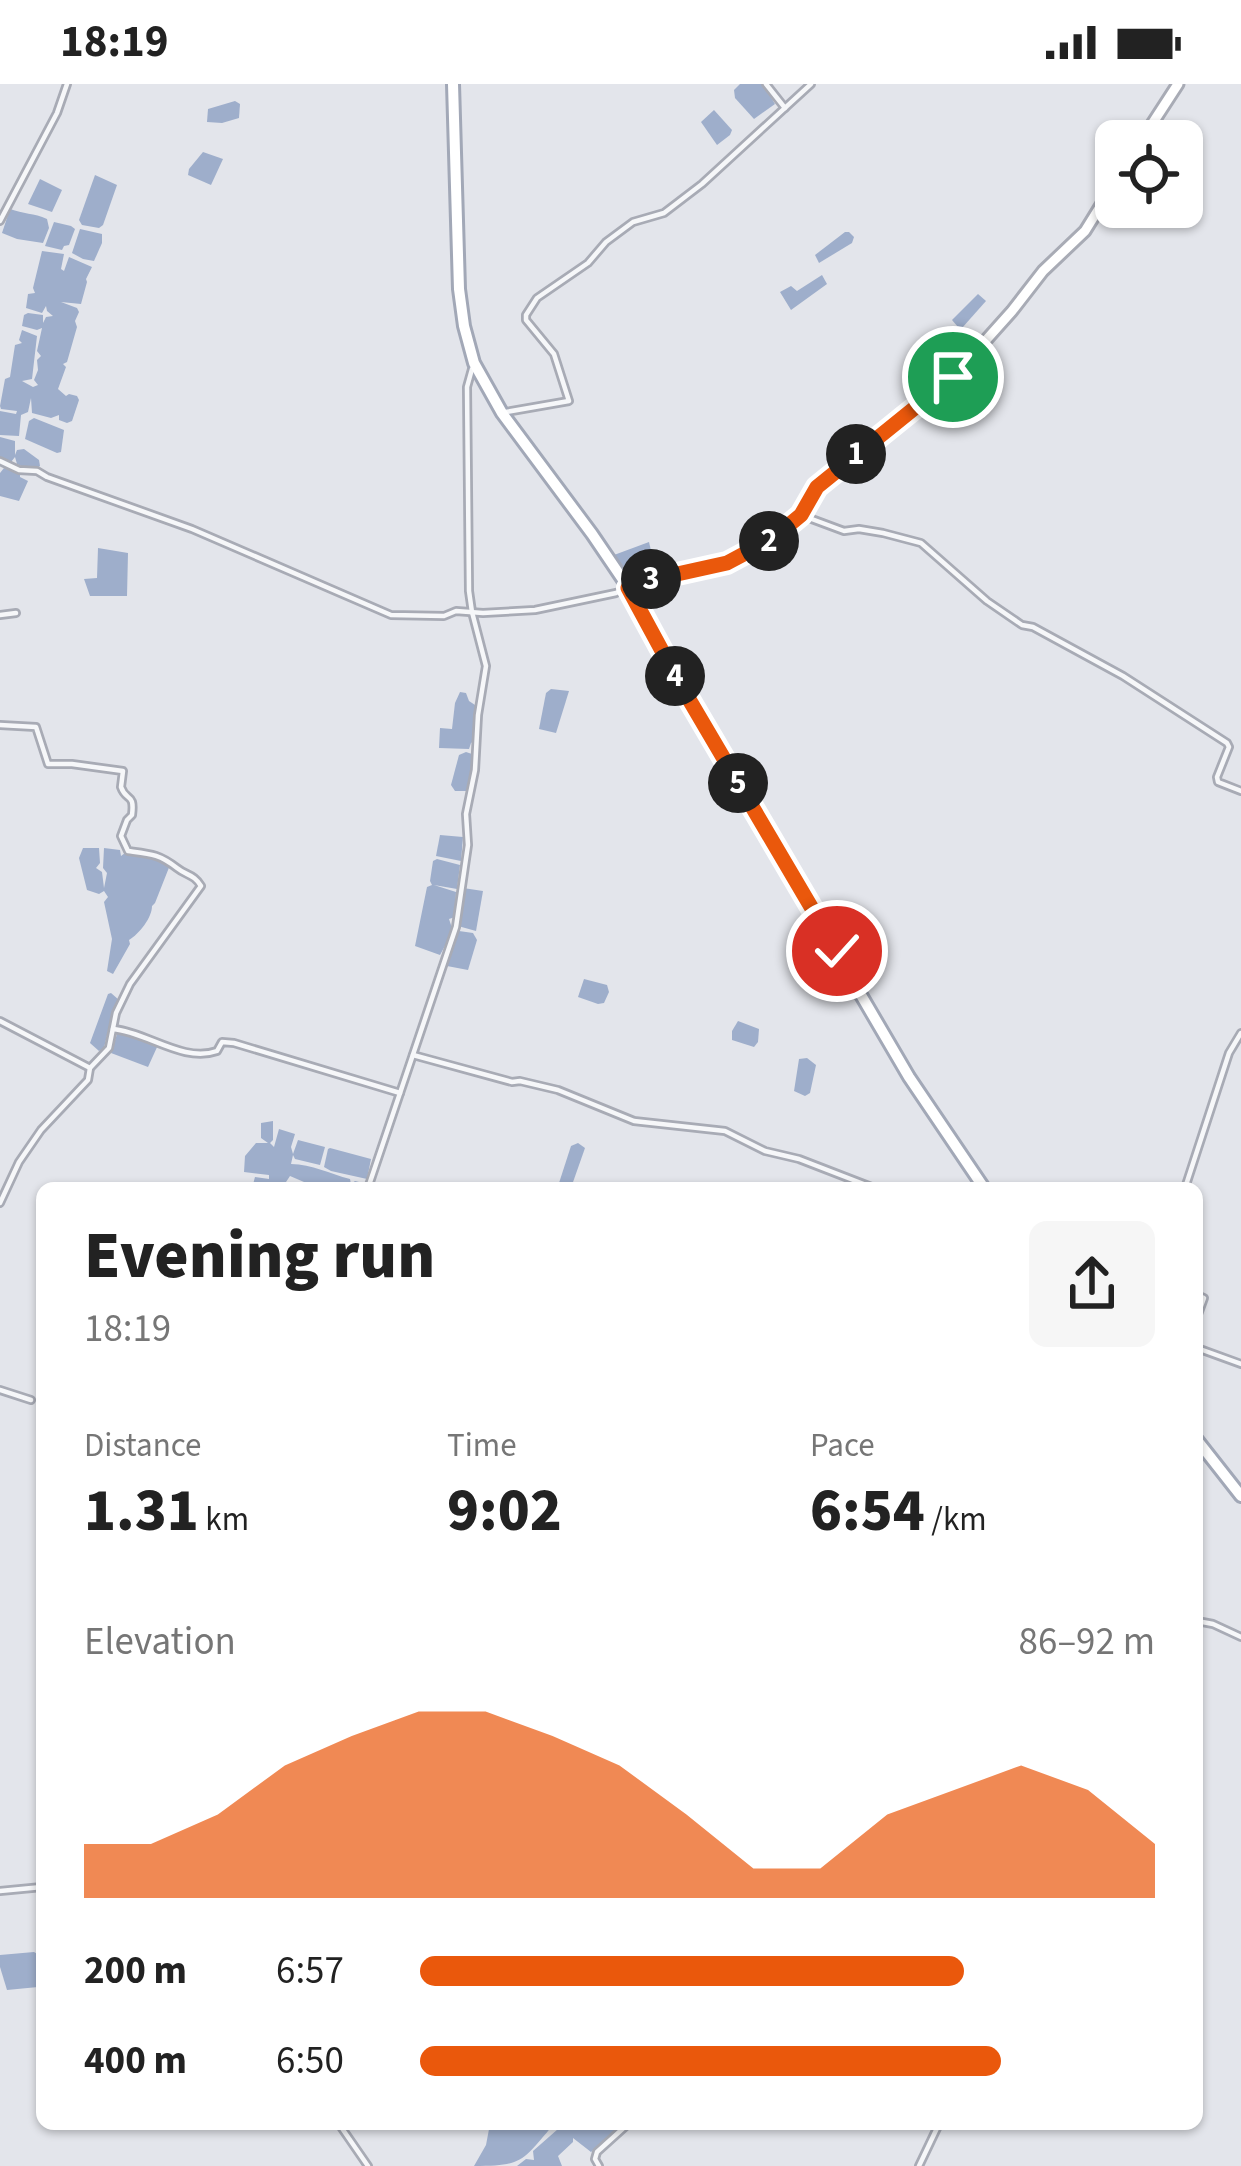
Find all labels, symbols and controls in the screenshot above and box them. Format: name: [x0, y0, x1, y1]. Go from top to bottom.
text: 18:19: [60, 10, 169, 74]
map controls: [1095, 120, 1203, 228]
button: locate: [1095, 120, 1203, 228]
pin: [902, 326, 1004, 428]
icon: arrive: [920, 344, 986, 410]
pin: 1: [826, 424, 886, 484]
text: 1: [847, 430, 865, 477]
pin: 2: [739, 511, 799, 571]
text: 2: [760, 517, 778, 564]
pin: 3: [621, 549, 681, 609]
text: 3: [642, 555, 660, 602]
pin: 4: [645, 646, 705, 706]
text: 4: [666, 652, 684, 699]
pin: 5: [708, 753, 768, 813]
text: 5: [729, 759, 747, 806]
pin: [786, 900, 888, 1002]
icon: check: [804, 918, 870, 984]
text: Evening run: [84, 1209, 435, 1303]
button: share: [1029, 1221, 1155, 1347]
text: 18:19: [84, 1301, 171, 1357]
text: Distance: [84, 1422, 201, 1469]
text: Time: [447, 1422, 517, 1469]
text: Pace: [810, 1422, 875, 1469]
text: 1.31: [84, 1469, 199, 1554]
text: 9:02: [447, 1469, 562, 1554]
text: 6:54: [810, 1469, 925, 1554]
text: km: [199, 1496, 249, 1543]
text: /km: [925, 1496, 987, 1543]
text: Elevation: [84, 1614, 236, 1670]
text: 86–92 m: [1019, 1614, 1155, 1670]
text: 200 m: [84, 1943, 187, 1999]
text: 6:57: [276, 1943, 344, 1999]
text: 400 m: [84, 2033, 187, 2089]
text: 6:50: [276, 2033, 344, 2089]

